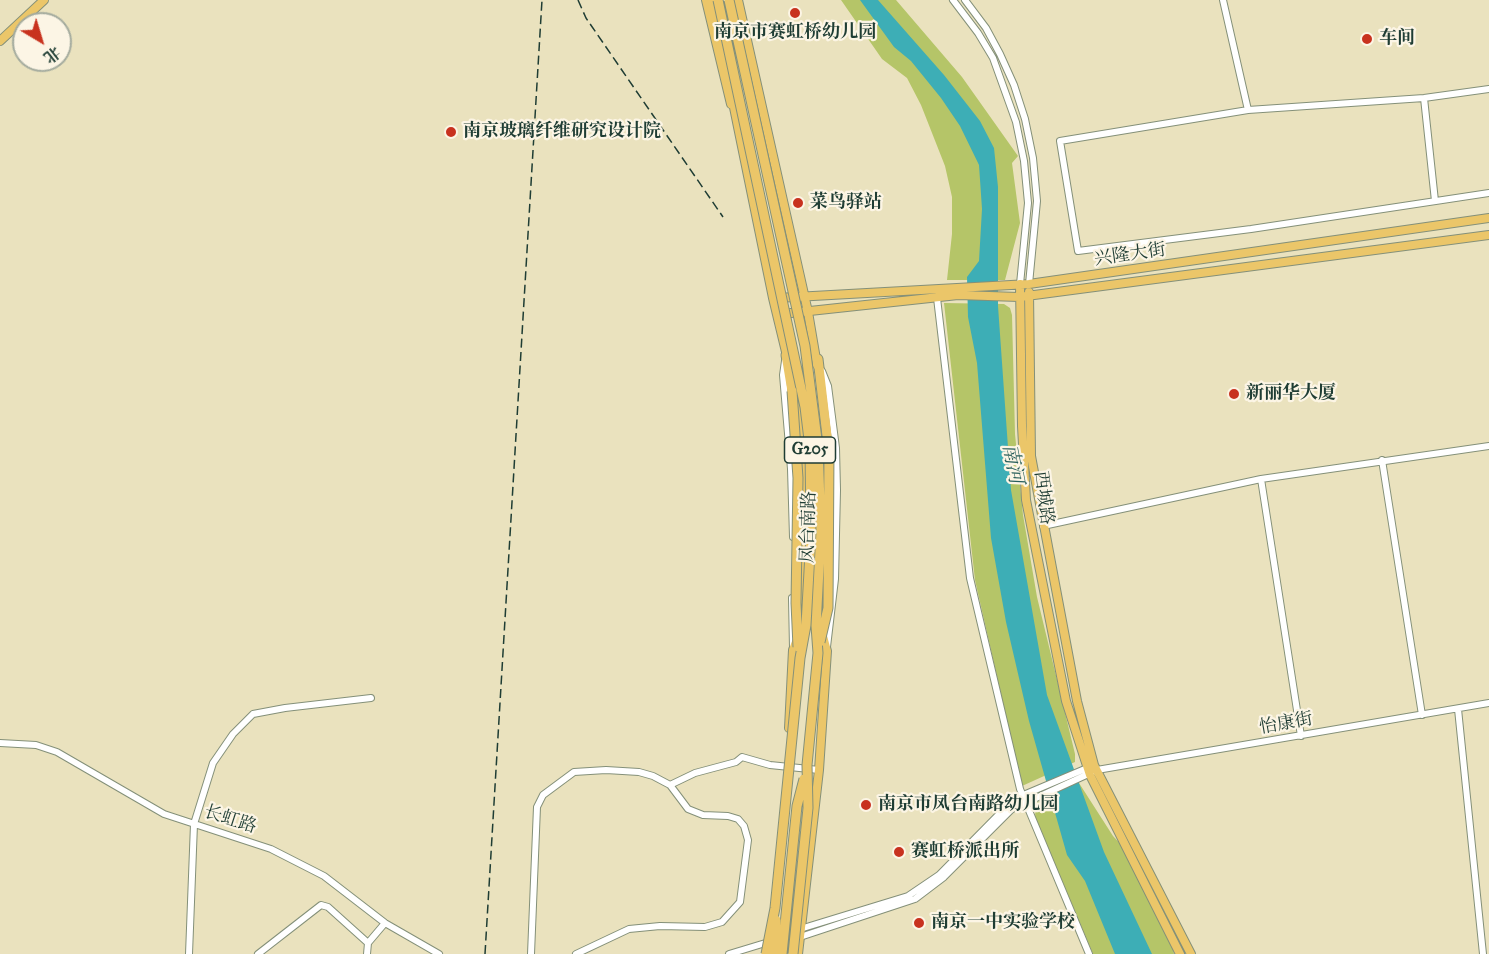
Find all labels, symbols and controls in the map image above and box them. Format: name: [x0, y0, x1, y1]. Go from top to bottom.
marker: 南京市赛虹桥幼儿园: [788, 6, 802, 20]
north arrow: [12, 12, 72, 72]
place label: 南京市赛虹桥幼儿园: [714, 22, 876, 44]
place label: 车间: [1379, 28, 1415, 50]
marker: 车间: [1360, 32, 1374, 46]
text: 北: [40, 43, 64, 67]
place label: 南京玻璃纤维研究设计院: [463, 121, 661, 143]
marker: 南京玻璃纤维研究设计院: [444, 125, 458, 139]
place label: 菜鸟驿站: [810, 192, 882, 214]
marker: 菜鸟驿站: [791, 196, 805, 210]
street label: 兴隆大街: [1093, 239, 1167, 271]
place label: 新丽华大厦: [1246, 383, 1336, 405]
marker: 新丽华大厦: [1227, 387, 1241, 401]
road number: G205: [784, 437, 836, 463]
water label: 南河: [996, 442, 1028, 486]
street label: 西城路: [1029, 470, 1057, 526]
street label: 凤台南路: [797, 491, 821, 563]
street label: 怡康街: [1258, 709, 1314, 739]
place label: 南京市凤台南路幼儿园: [878, 794, 1058, 816]
marker: 南京市凤台南路幼儿园: [859, 798, 873, 812]
street label: 长虹路: [201, 801, 259, 839]
place label: 赛虹桥派出所: [911, 841, 1019, 863]
marker: 赛虹桥派出所: [892, 845, 906, 859]
place label: 南京一中实验学校: [931, 912, 1075, 934]
marker: 南京一中实验学校: [912, 916, 926, 930]

